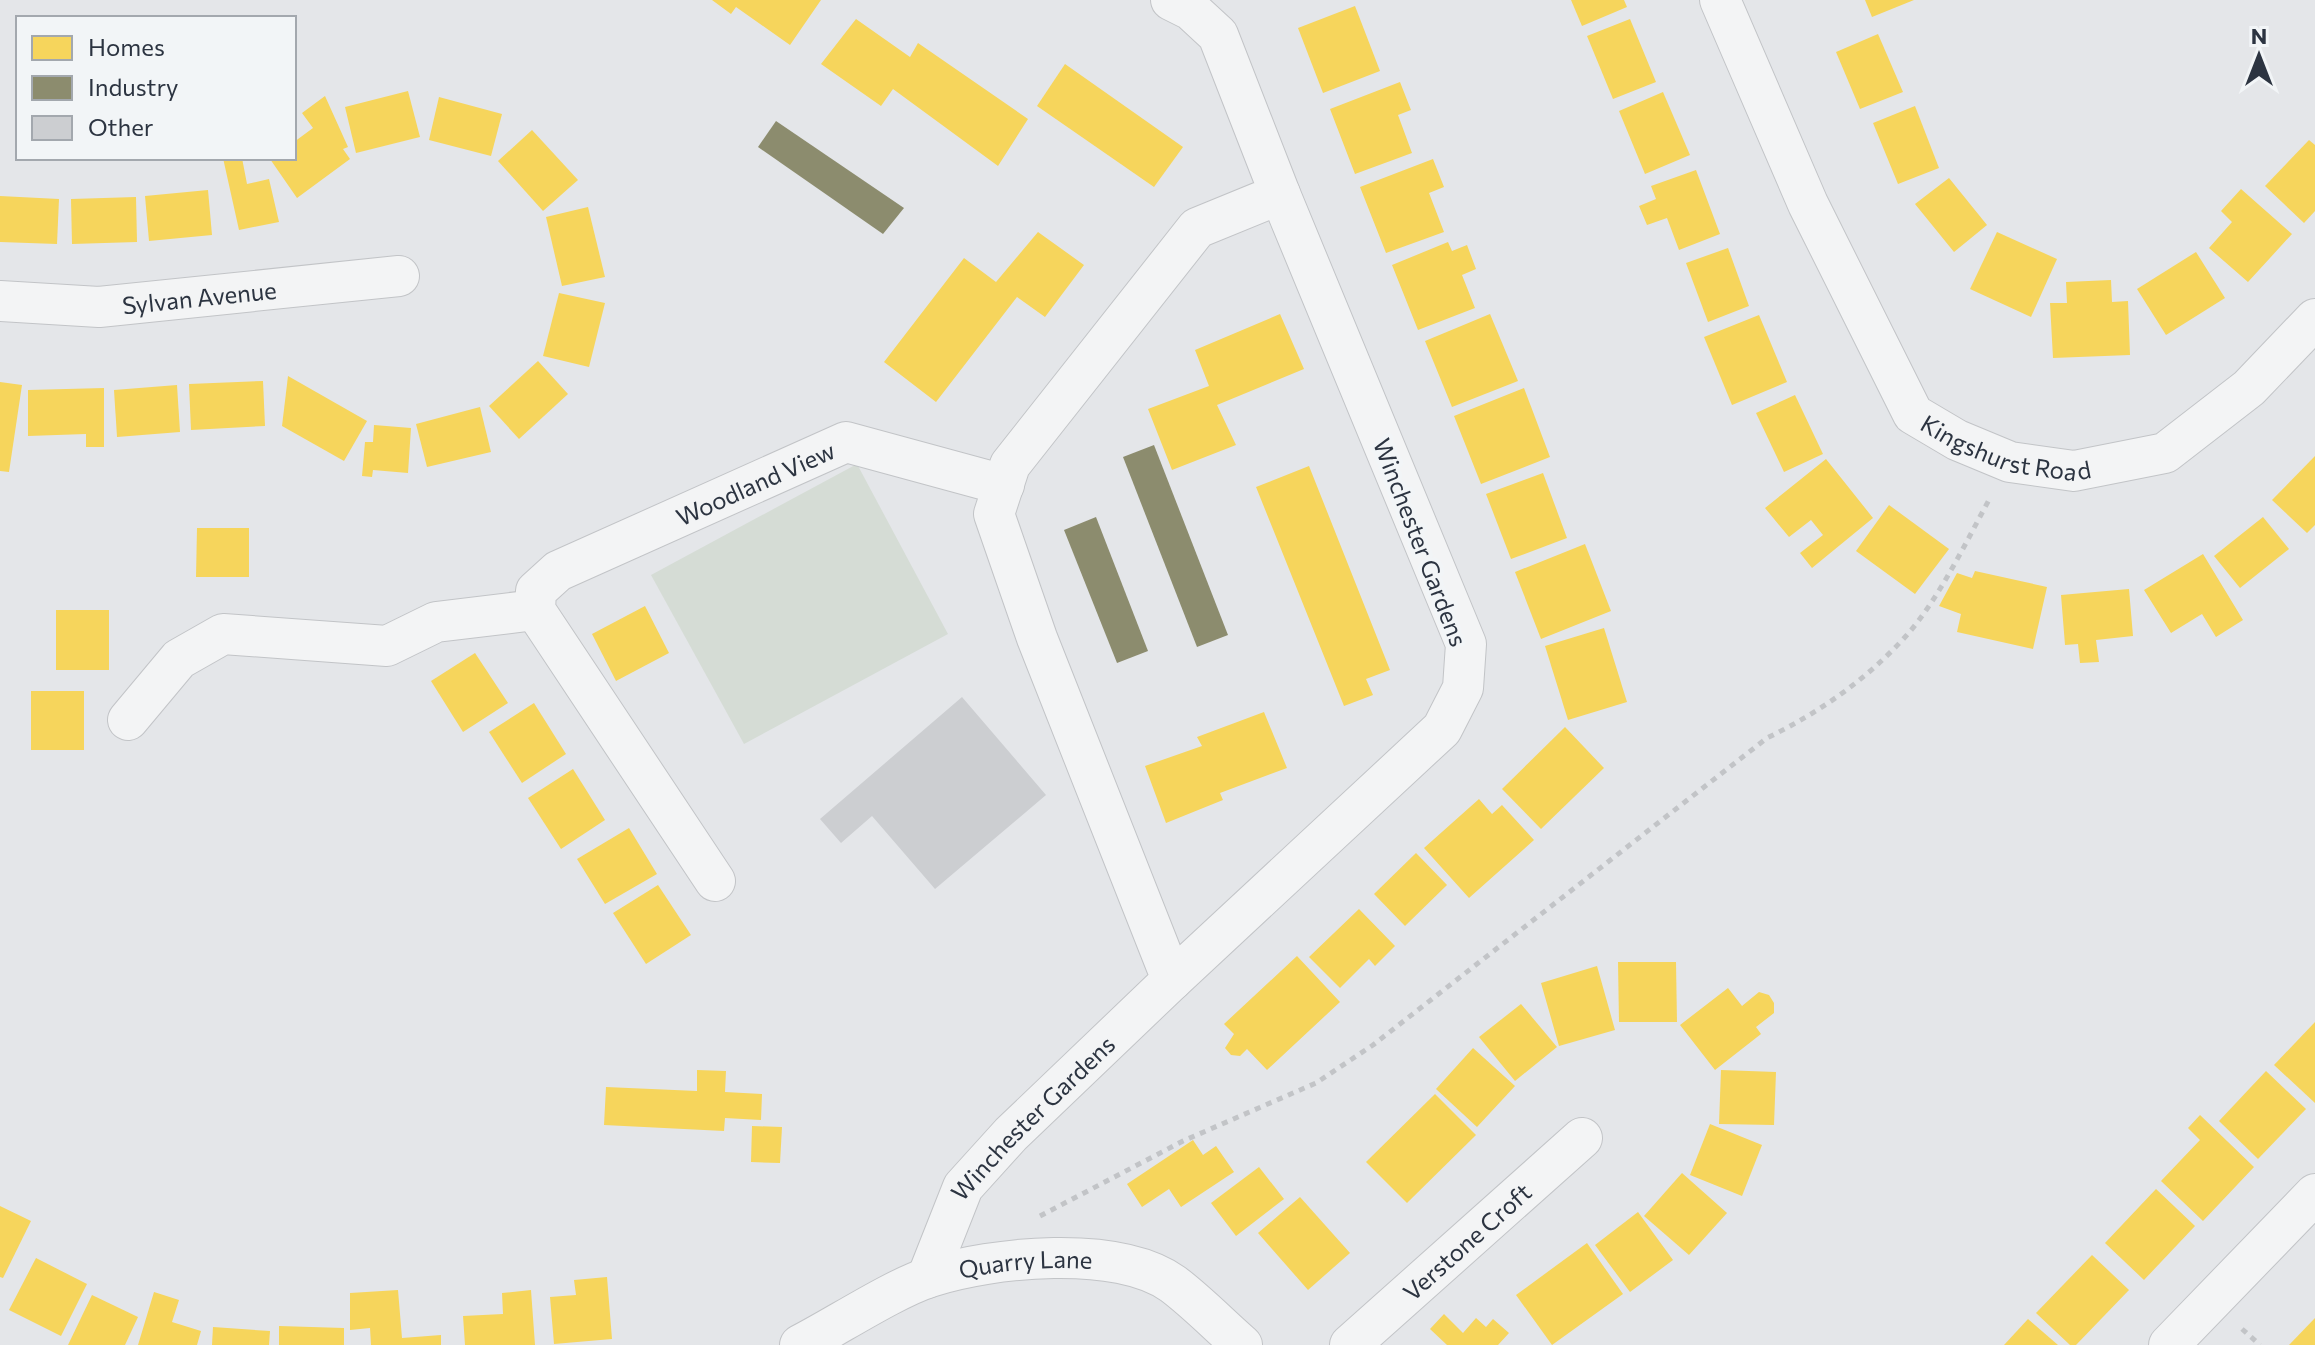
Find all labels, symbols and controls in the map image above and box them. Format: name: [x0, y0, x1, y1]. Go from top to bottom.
legend: [16, 16, 296, 160]
north arrow: [2219, 16, 2299, 96]
text: N: [2251, 22, 2267, 49]
text: Homes: [88, 32, 165, 61]
text: Industry: [88, 72, 178, 101]
text: Other: [88, 112, 154, 141]
street label: Sylvan Avenue: [121, 274, 278, 319]
street label: Kingshurst Road: [1916, 408, 2093, 486]
street label: Winchester Gardens: [1368, 434, 1474, 650]
street label: Woodland View: [671, 435, 839, 531]
street label: Winchester Gardens: [944, 1029, 1120, 1206]
street label: Verstone Croft: [1396, 1176, 1537, 1306]
street label: Quarry Lane: [956, 1243, 1094, 1283]

